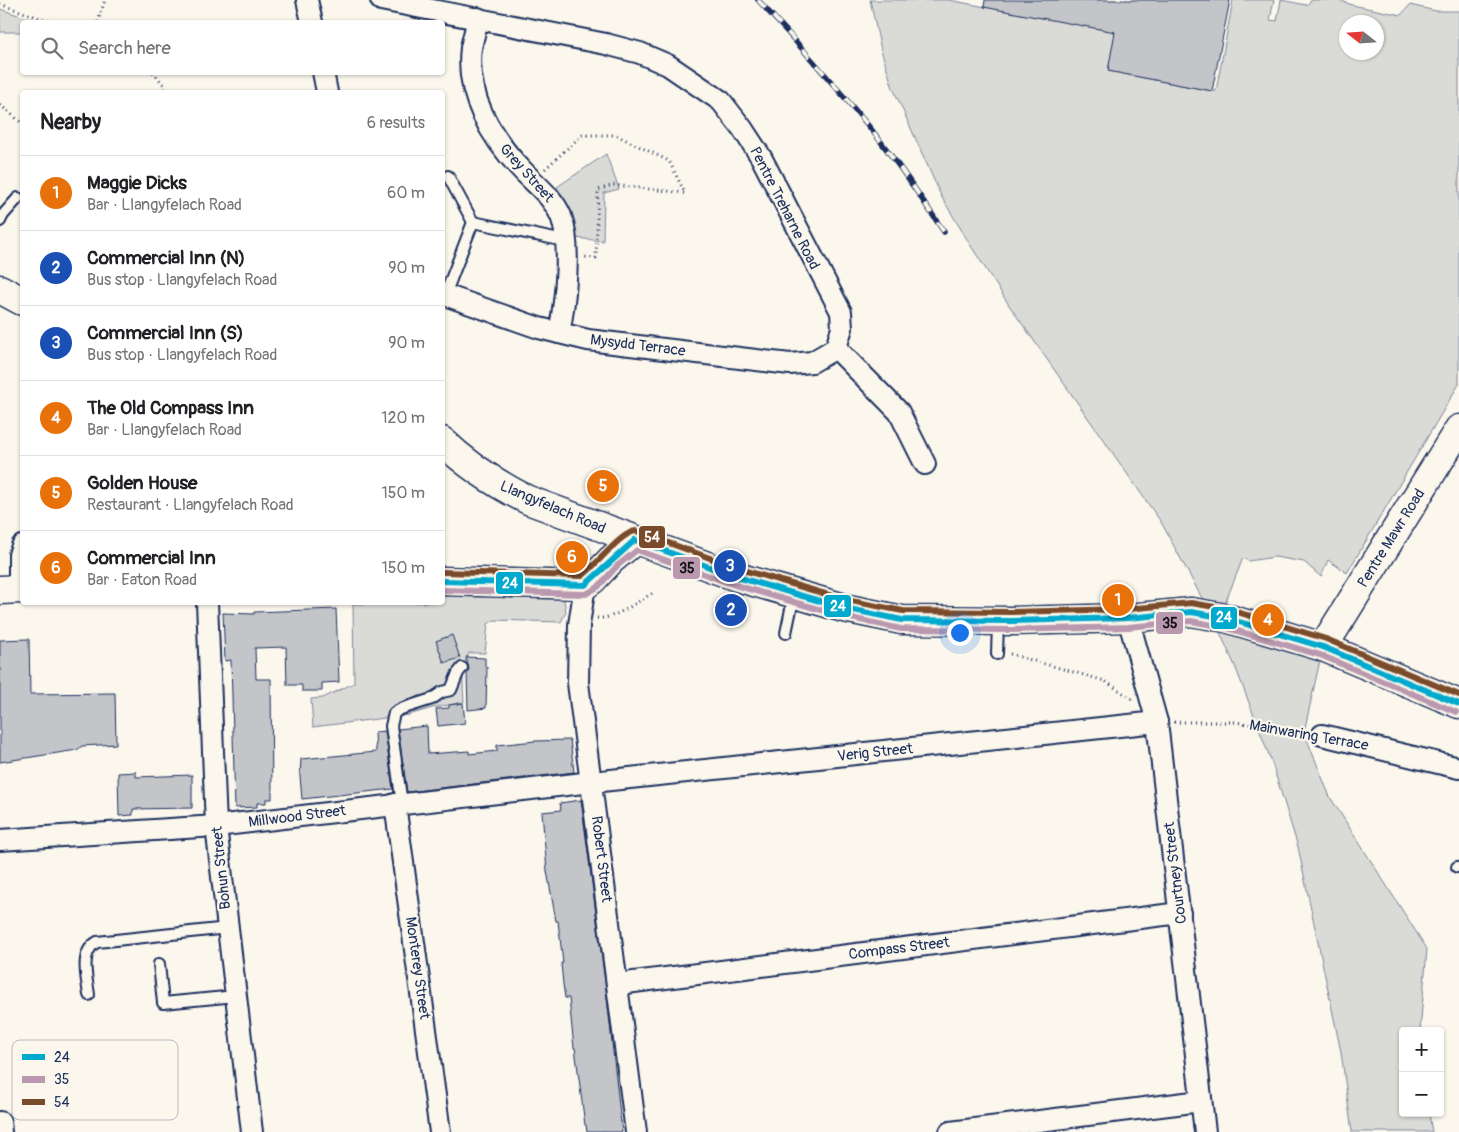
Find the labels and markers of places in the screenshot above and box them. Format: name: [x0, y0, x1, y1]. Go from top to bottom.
pin: 5: [587, 467, 619, 505]
pin: 6: [556, 538, 588, 576]
pin: 3: [714, 547, 746, 585]
pin: 1: [1102, 581, 1134, 619]
pin: 2: [715, 591, 747, 629]
pin: 4: [1252, 601, 1284, 639]

